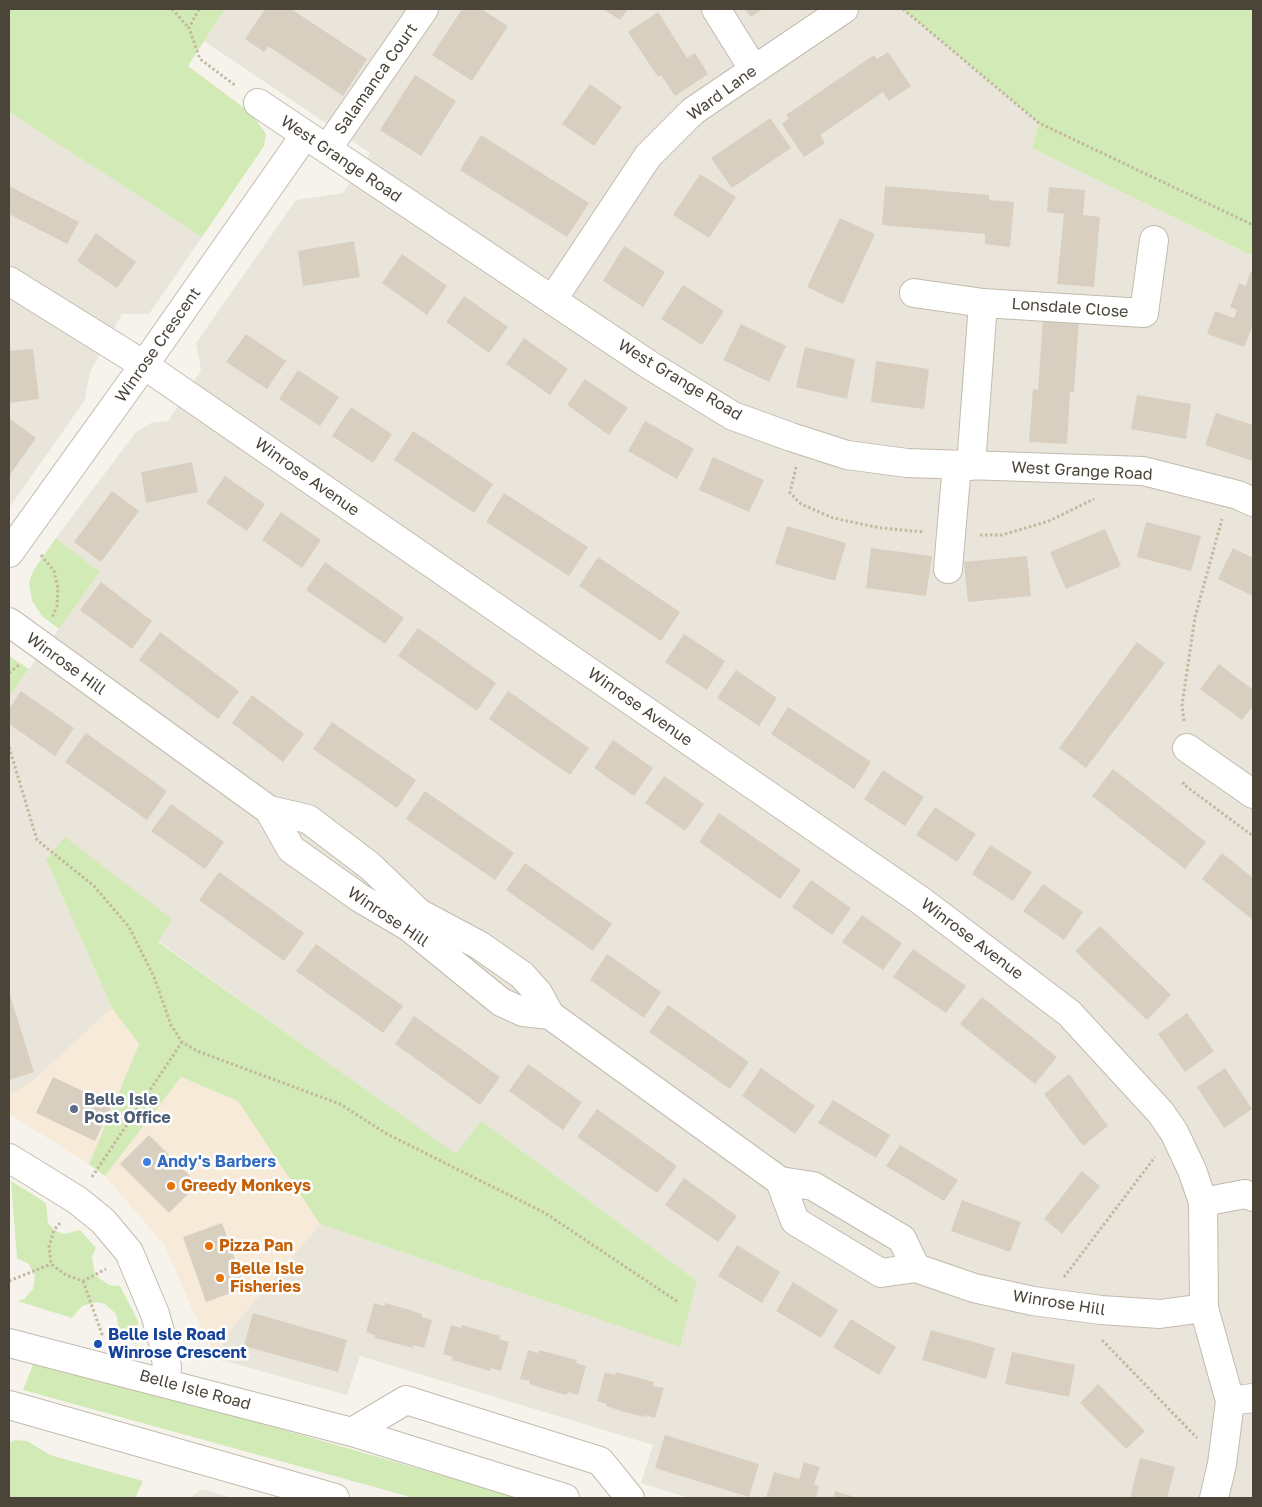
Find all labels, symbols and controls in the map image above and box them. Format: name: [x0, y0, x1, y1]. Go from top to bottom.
street label: Salamanca Court: [330, 20, 422, 138]
street label: Ward Lane: [684, 61, 760, 125]
street label: West Grange Road: [277, 111, 405, 207]
street label: Winrose Crescent: [111, 284, 205, 406]
street label: Lonsdale Close: [1011, 294, 1129, 322]
street label: West Grange Road: [614, 335, 746, 425]
street label: Winrose Avenue: [251, 434, 363, 520]
street label: West Grange Road: [1011, 458, 1153, 484]
street label: Winrose Hill: [22, 629, 110, 699]
street label: Winrose Avenue: [584, 664, 696, 750]
street label: Winrose Hill: [344, 883, 432, 951]
street label: Winrose Avenue: [917, 894, 1027, 984]
place label: Belle Isle Post Office: [84, 1090, 171, 1128]
marker: Belle Isle Post Office: [68, 1103, 80, 1115]
place label: Andy's Barbers: [157, 1152, 276, 1172]
marker: Andy's Barbers: [141, 1156, 153, 1168]
place label: Greedy Monkeys: [181, 1176, 311, 1196]
marker: Greedy Monkeys: [165, 1180, 177, 1192]
place label: Pizza Pan: [219, 1236, 293, 1256]
marker: Pizza Pan: [203, 1240, 215, 1252]
place label: Belle Isle Fisheries: [230, 1259, 304, 1297]
marker: Belle Isle Fisheries: [214, 1272, 226, 1284]
street label: Winrose Hill: [1011, 1286, 1107, 1320]
place label: Belle Isle Road Winrose Crescent: [108, 1325, 247, 1363]
marker: Belle Isle Road Winrose Crescent: [92, 1338, 104, 1350]
street label: Belle Isle Road: [137, 1366, 253, 1414]

